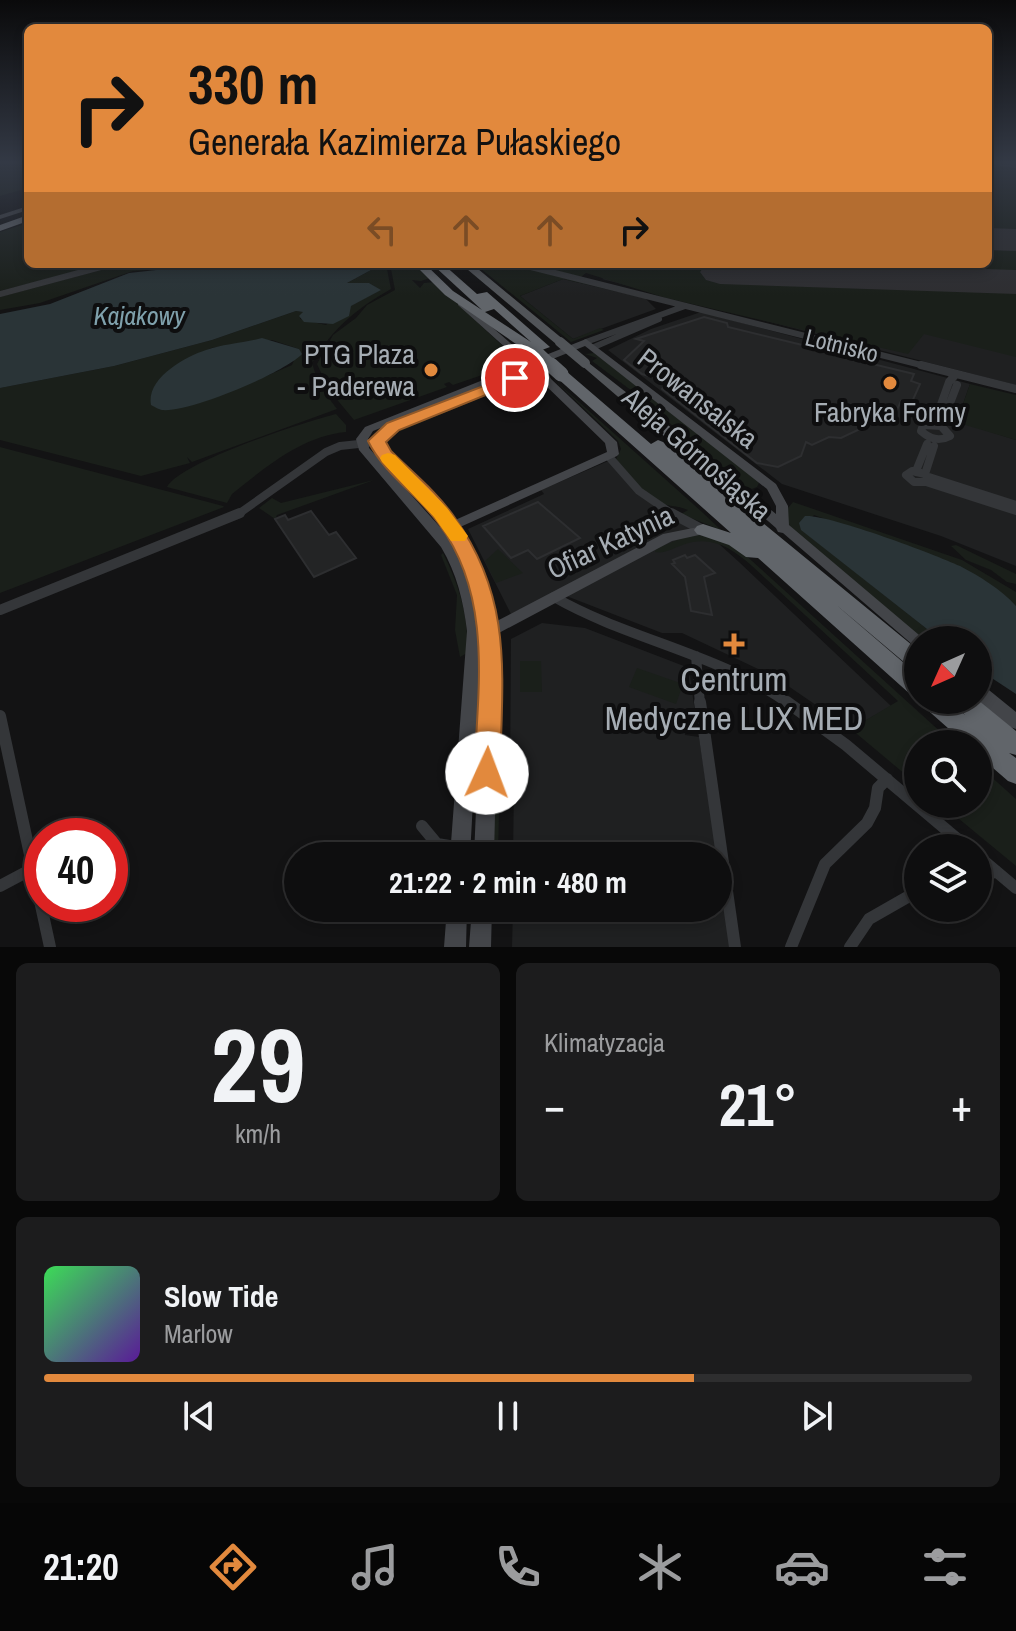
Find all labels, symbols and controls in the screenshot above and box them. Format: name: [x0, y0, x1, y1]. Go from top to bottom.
text: 330 m: [188, 46, 318, 121]
icon: right: [56, 56, 160, 160]
text: Generała Kazimierza Pułaskiego: [188, 118, 621, 166]
icon: left: [360, 208, 404, 252]
icon: ahead: [444, 208, 488, 252]
icon: ahead: [528, 208, 572, 252]
icon: right: [612, 208, 656, 252]
water label: Kajakowy: [93, 298, 186, 333]
street label: Lotnisko: [802, 320, 882, 370]
place label: PTG Plaza - Paderewa: [298, 335, 415, 405]
street label: Prowansalska: [630, 339, 766, 457]
pin: [481, 344, 549, 412]
icon: arrive: [493, 356, 537, 400]
marker: PTG Plaza - Paderewa: [422, 361, 440, 379]
marker: Fabryka Formy: [881, 374, 899, 392]
street label: Aleja Górnośląska: [613, 378, 780, 530]
place label: Fabryka Formy: [814, 393, 967, 431]
street label: Ofiar Katynia: [541, 496, 680, 588]
north arrow: [904, 626, 992, 714]
map controls: [904, 626, 992, 922]
marker: Centrum Medyczne LUX MED: [723, 633, 745, 655]
place label: Centrum Medyczne LUX MED: [605, 656, 863, 741]
button: search: [904, 730, 992, 818]
position arrow: [445, 731, 529, 815]
speed limit sign: 40: [24, 818, 128, 922]
button: layers: [904, 834, 992, 922]
text: 21:22 · 2 min · 480 m: [389, 862, 627, 902]
text: 29: [211, 994, 305, 1134]
text: Klimatyzacja: [544, 1025, 665, 1060]
text: 21°: [719, 1064, 797, 1145]
text: −: [544, 1075, 565, 1135]
text: +: [951, 1075, 972, 1135]
text: km/h: [235, 1116, 281, 1151]
text: Slow Tide: [164, 1276, 278, 1316]
text: Marlow: [164, 1316, 233, 1351]
icon: previous: [177, 1394, 221, 1438]
icon: pause: [486, 1394, 530, 1438]
icon: next: [795, 1394, 839, 1438]
icon: directions: [205, 1539, 261, 1595]
icon: music: [347, 1539, 403, 1595]
icon: phone: [490, 1539, 546, 1595]
icon: climate: [632, 1539, 688, 1595]
icon: car: [774, 1539, 830, 1595]
icon: filters: [917, 1539, 973, 1595]
text: 21:20: [43, 1543, 119, 1591]

